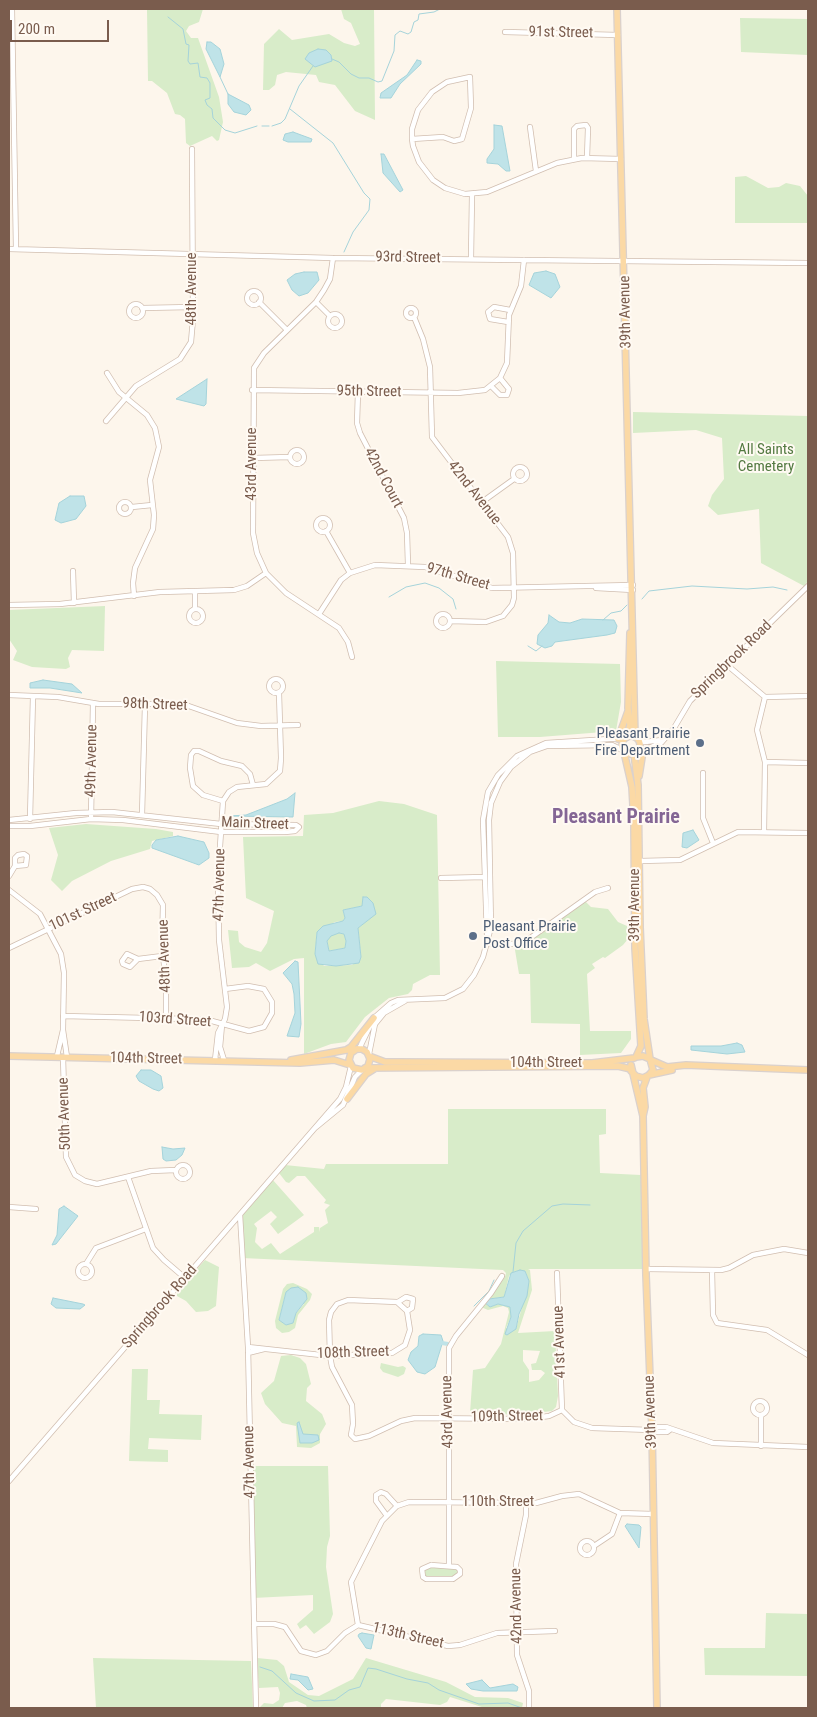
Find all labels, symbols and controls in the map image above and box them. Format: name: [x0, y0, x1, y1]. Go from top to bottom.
scale bar: [12, 10, 111, 42]
text: 200 m: [18, 20, 55, 38]
street label: 91st Street: [529, 23, 593, 43]
street label: 93rd Street: [375, 248, 441, 268]
street label: 48th Avenue: [183, 252, 201, 326]
street label: 39th Avenue: [616, 275, 636, 349]
street label: 95th Street: [336, 382, 402, 402]
street label: 43rd Avenue: [243, 427, 261, 501]
park label: All Saints Cemetery: [738, 441, 794, 476]
street label: 42nd Court: [360, 445, 406, 511]
street label: 42nd Avenue: [443, 457, 505, 529]
street label: 97th Street: [424, 559, 492, 595]
street label: Springbrook Road: [688, 617, 776, 703]
street label: 98th Street: [122, 695, 188, 715]
street label: 49th Avenue: [82, 724, 102, 798]
place label: Pleasant Prairie Fire Department: [595, 725, 690, 760]
marker: Pleasant Prairie Fire Department: [694, 737, 706, 749]
district label: Pleasant Prairie: [552, 806, 680, 830]
street label: Main Street: [221, 814, 289, 834]
street label: 47th Avenue: [210, 848, 230, 922]
street label: 39th Avenue: [626, 868, 644, 942]
street label: 101st Street: [47, 889, 119, 935]
place label: Pleasant Prairie Post Office: [483, 918, 576, 953]
street label: 48th Avenue: [155, 919, 175, 993]
marker: Pleasant Prairie Post Office: [467, 930, 479, 942]
street label: 103rd Street: [138, 1008, 212, 1032]
street label: 104th Street: [110, 1049, 182, 1069]
street label: 104th Street: [510, 1054, 582, 1072]
street label: 50th Avenue: [55, 1077, 75, 1151]
street label: Springbrook Road: [119, 1261, 201, 1353]
street label: 41st Avenue: [550, 1305, 570, 1379]
street label: 108th Street: [316, 1343, 390, 1363]
street label: 43rd Avenue: [438, 1375, 458, 1449]
street label: 39th Avenue: [641, 1375, 661, 1449]
street label: 109th Street: [471, 1407, 543, 1427]
street label: 47th Avenue: [240, 1425, 260, 1499]
street label: 110th Street: [462, 1493, 534, 1511]
street label: 42nd Avenue: [507, 1568, 527, 1644]
street label: 113th Street: [371, 1619, 445, 1653]

